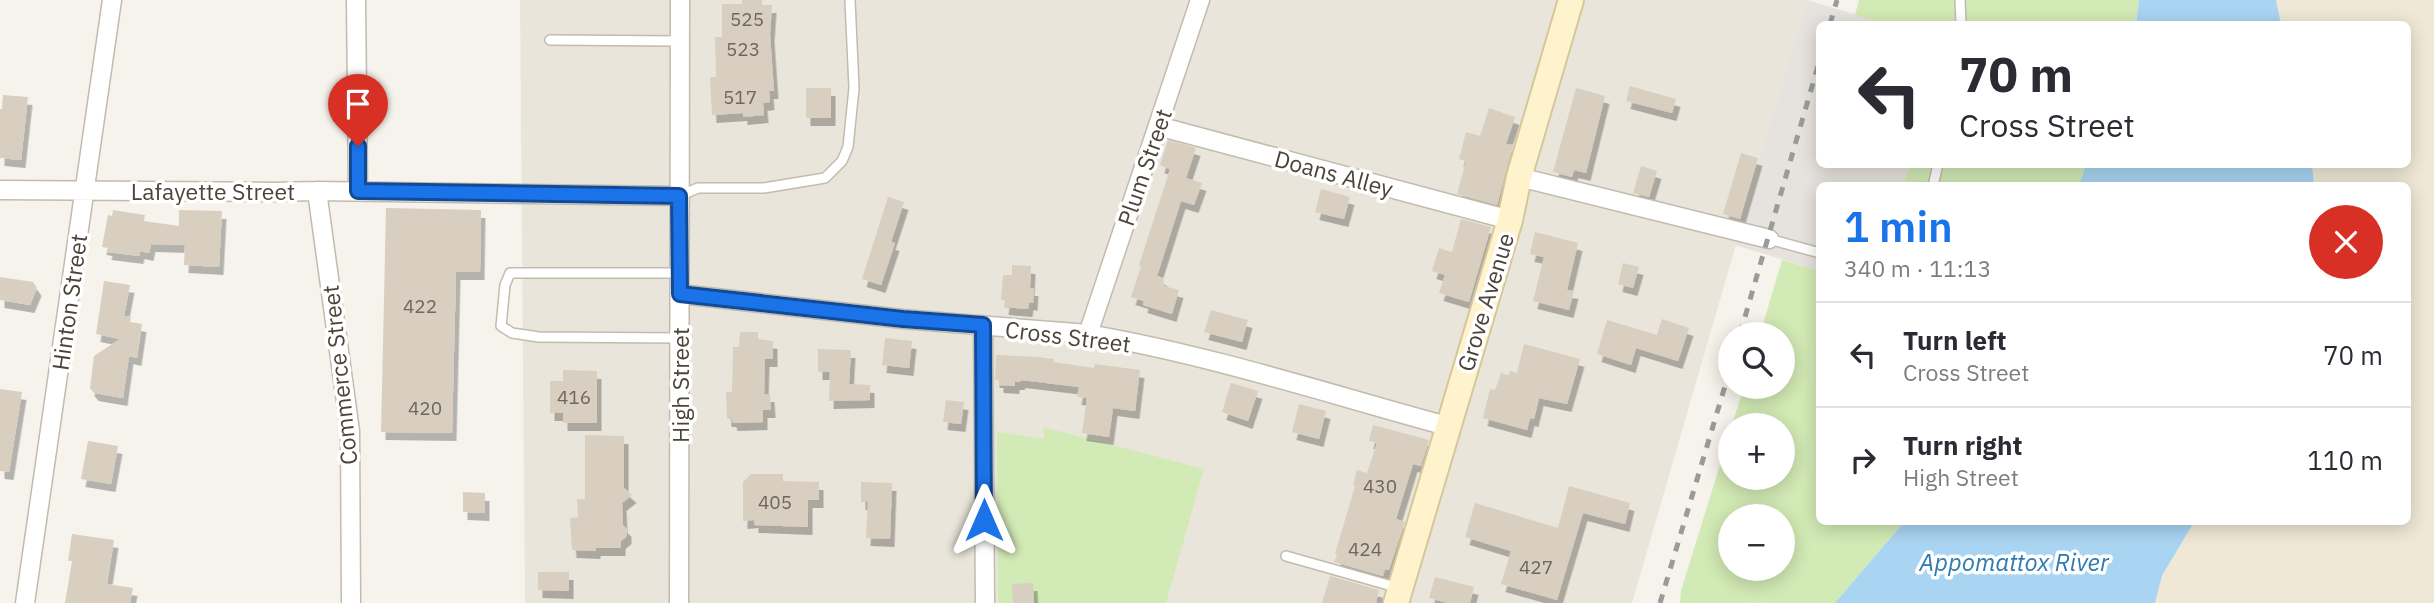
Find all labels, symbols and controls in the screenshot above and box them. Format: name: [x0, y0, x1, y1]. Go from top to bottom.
house number: 525: [730, 7, 764, 31]
house number: 523: [726, 37, 760, 61]
text: 70 m: [1959, 42, 2073, 105]
icon: left: [1844, 49, 1935, 140]
pin: [328, 74, 388, 146]
icon: arrive: [339, 85, 377, 123]
house number: 517: [723, 85, 757, 109]
text: Cross Street: [1959, 104, 2135, 146]
street label: Plum Street: [1110, 105, 1178, 229]
street label: Doans Alley: [1271, 143, 1397, 203]
street label: Lafayette Street: [131, 176, 295, 206]
text: 1 min: [1844, 199, 1953, 254]
button: close: [2309, 205, 2383, 279]
street label: Grove Avenue: [1450, 229, 1520, 375]
street label: Hinton Street: [45, 232, 93, 372]
text: 340 m · 11:13: [1844, 253, 1991, 283]
street label: Commerce Street: [315, 283, 363, 467]
house number: 422: [403, 294, 437, 318]
street label: Cross Street: [1004, 313, 1132, 359]
map controls: [1718, 322, 1795, 581]
button: search: [1718, 322, 1795, 399]
text: Turn left: [1903, 323, 2006, 357]
street label: High Street: [665, 327, 695, 443]
icon: left: [1844, 336, 1882, 374]
text: 70 m: [2323, 338, 2383, 372]
text: Cross Street: [1903, 357, 2029, 387]
house number: 416: [557, 385, 591, 409]
house number: 420: [408, 396, 442, 420]
button: +: [1718, 413, 1795, 490]
text: Turn right: [1903, 428, 2022, 462]
icon: right: [1844, 441, 1882, 479]
text: 110 m: [2307, 443, 2383, 477]
text: High Street: [1903, 462, 2019, 492]
house number: 430: [1363, 474, 1397, 498]
position arrow: [947, 483, 1021, 557]
house number: 405: [758, 490, 792, 514]
button: −: [1718, 504, 1795, 581]
house number: 424: [1348, 537, 1382, 561]
water label: Appomattox River: [1918, 546, 2110, 578]
house number: 427: [1519, 555, 1553, 579]

